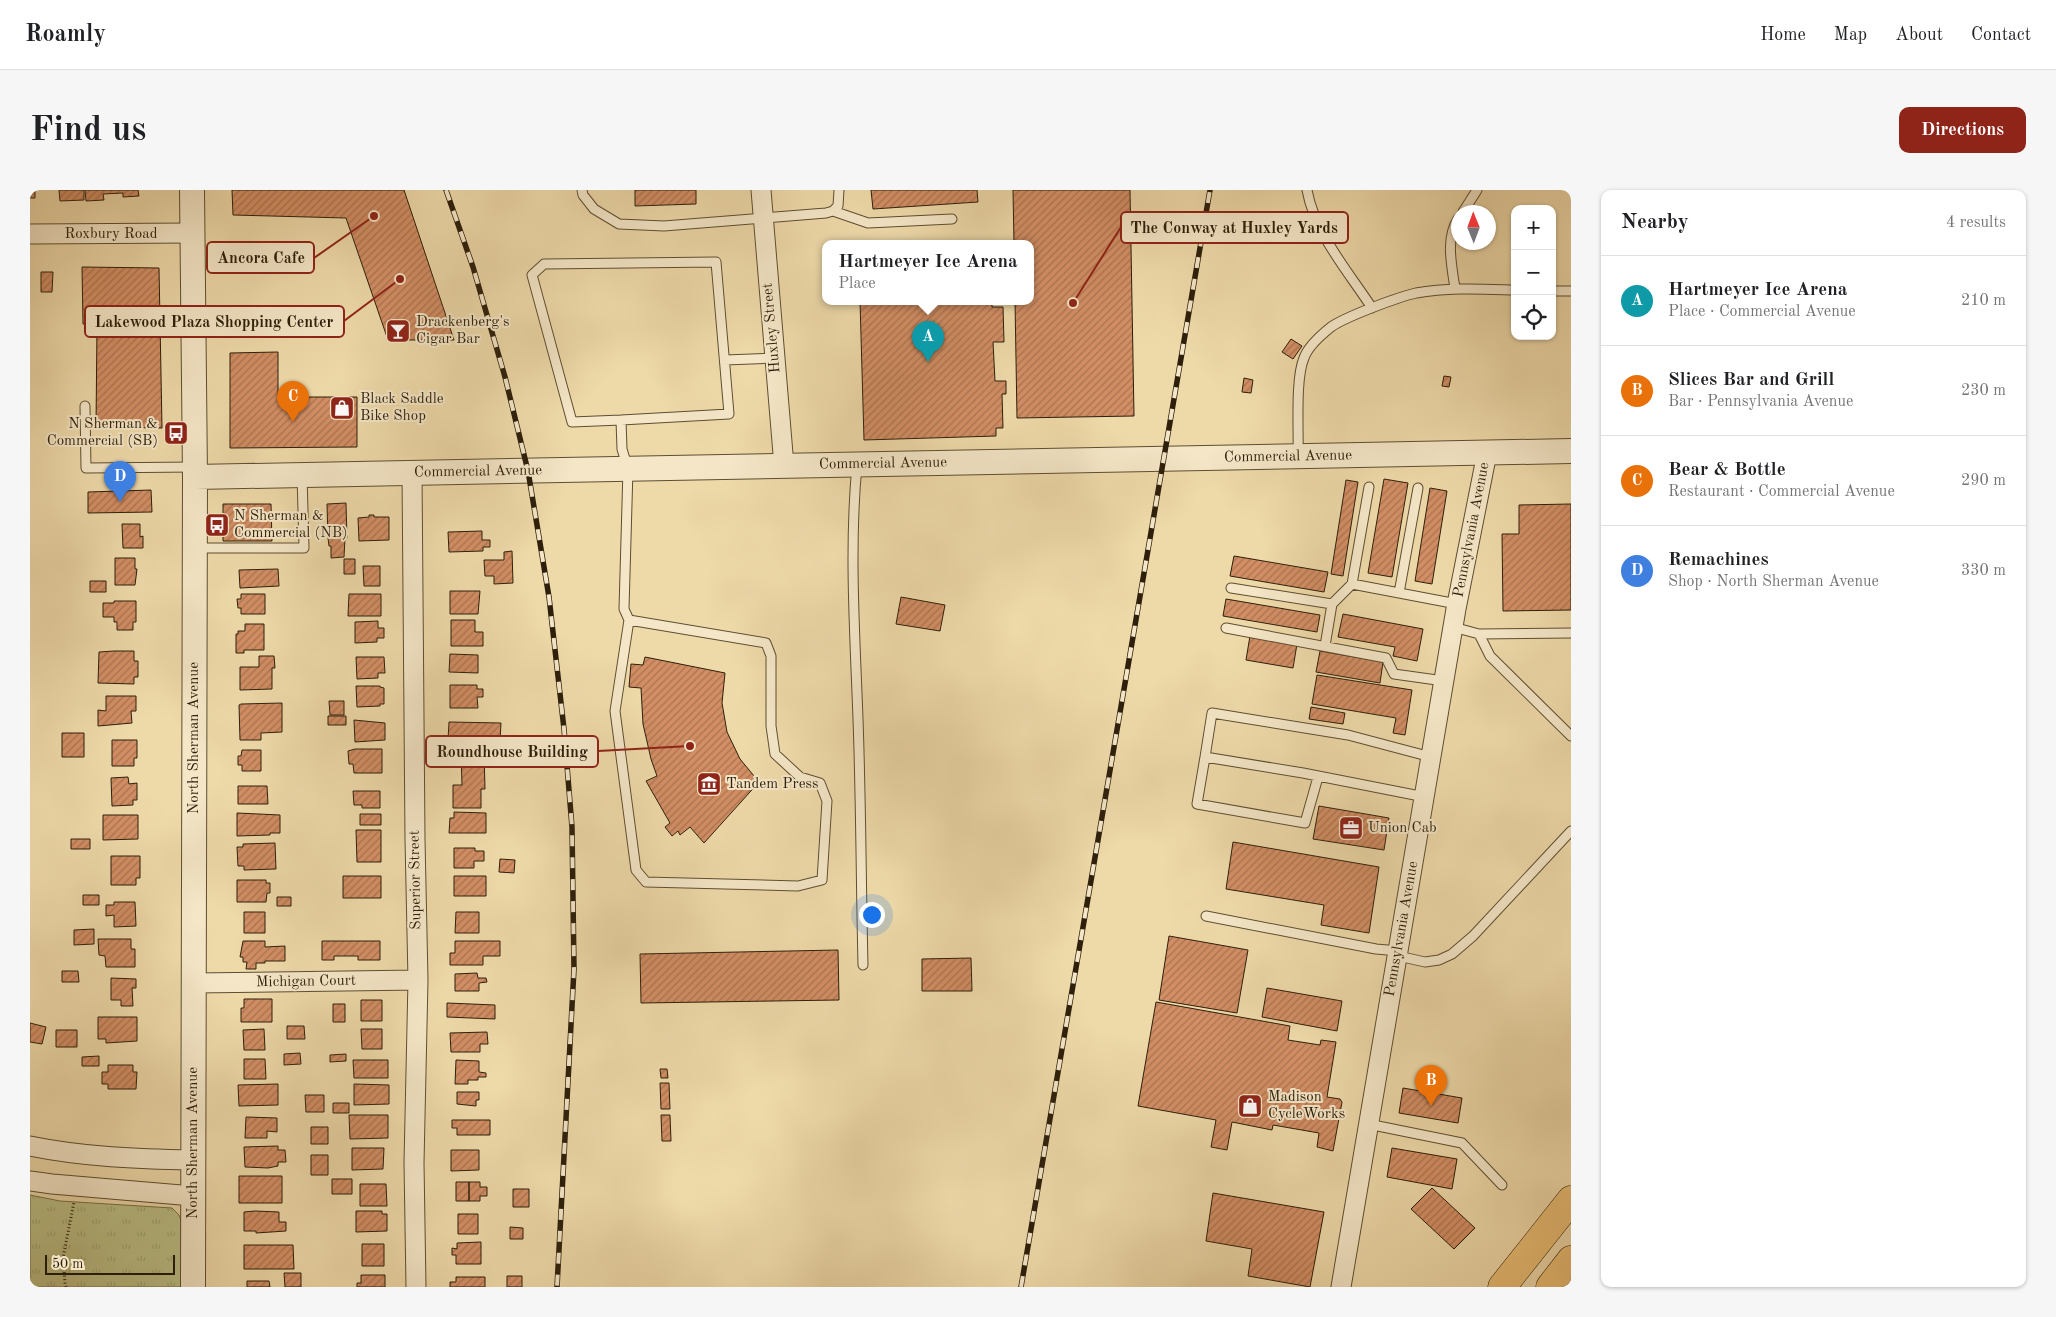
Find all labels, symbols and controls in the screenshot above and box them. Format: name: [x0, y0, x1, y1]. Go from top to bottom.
text: Roamly: [25, 23, 106, 47]
text: Home: [1760, 26, 1806, 44]
text: Map: [1834, 26, 1867, 44]
text: About: [1895, 26, 1943, 44]
text: Contact: [1971, 26, 2031, 44]
button: Directions: [1899, 107, 2026, 153]
text: Find us: [30, 113, 146, 148]
north arrow: [1451, 205, 1496, 250]
map controls: [1511, 205, 1556, 340]
button: +: [1511, 205, 1556, 250]
callout: The Conway at Huxley Yards: [1121, 212, 1348, 243]
text: Nearby: [1621, 212, 1689, 233]
text: 4 results: [1946, 215, 2006, 231]
text: The Conway at Huxley Yards: [1130, 221, 1338, 237]
street label: Roxbury Road: [64, 227, 158, 242]
popup: [822, 240, 1034, 305]
callout: Ancora Cafe: [207, 242, 314, 273]
button: −: [1511, 250, 1556, 295]
text: Ancora Cafe: [217, 251, 305, 267]
text: Hartmeyer Ice Arena: [838, 253, 1018, 272]
text: Place: [838, 276, 876, 292]
text: Hartmeyer Ice Arena: [1668, 281, 1848, 300]
street label: Huxley Street: [761, 282, 783, 374]
text: A: [1631, 293, 1643, 309]
text: 210 m: [1961, 293, 2006, 309]
button: locate: [1511, 295, 1556, 340]
text: Place · Commercial Avenue: [1668, 304, 1856, 320]
callout: Lakewood Plaza Shopping Center: [85, 306, 344, 337]
text: Lakewood Plaza Shopping Center: [94, 315, 334, 331]
place label: Drackenberg's Cigar Bar: [416, 315, 510, 347]
bar icon: Drackenberg's Cigar Bar: [385, 318, 411, 344]
pin: A: [912, 321, 944, 362]
text: Slices Bar and Grill: [1668, 371, 1834, 390]
pin: C: [277, 381, 309, 422]
text: B: [1631, 383, 1643, 399]
text: 230 m: [1961, 383, 2006, 399]
place label: Black Saddle Bike Shop: [360, 392, 444, 424]
text: Bar · Pennsylvania Avenue: [1668, 394, 1853, 410]
shop icon: Black Saddle Bike Shop: [329, 395, 355, 421]
place label: N Sherman & Commercial (SB): [47, 417, 158, 449]
bus stop icon: N Sherman & Commercial (SB): [163, 420, 189, 446]
street label: Commercial Avenue: [1224, 448, 1352, 466]
street label: Commercial Avenue: [819, 455, 947, 473]
pin: D: [104, 461, 136, 502]
street label: Pennsylvania Avenue: [1452, 461, 1492, 599]
text: Bear & Bottle: [1668, 461, 1786, 480]
street label: Commercial Avenue: [414, 463, 542, 481]
text: C: [1632, 473, 1642, 489]
text: 290 m: [1961, 473, 2006, 489]
text: Restaurant · Commercial Avenue: [1668, 484, 1895, 500]
place label: N Sherman & Commercial (NB): [234, 509, 348, 541]
bus stop icon: N Sherman & Commercial (NB): [204, 512, 230, 538]
text: Remachines: [1668, 551, 1769, 570]
text: D: [1631, 563, 1643, 579]
text: 330 m: [1961, 563, 2006, 579]
text: Shop · North Sherman Avenue: [1668, 574, 1879, 590]
street label: North Sherman Avenue: [187, 662, 202, 814]
callout: Roundhouse Building: [426, 736, 598, 767]
text: Roundhouse Building: [436, 745, 588, 761]
museum icon: Tandem Press: [696, 771, 722, 797]
place label: Tandem Press: [726, 777, 819, 792]
office icon: Union Cab: [1338, 815, 1364, 841]
place label: Union Cab: [1368, 821, 1437, 836]
street label: Superior Street: [408, 830, 424, 930]
street label: Pennsylvania Avenue: [1383, 860, 1421, 998]
your location: [859, 902, 885, 928]
street label: Michigan Court: [256, 974, 356, 990]
pin: B: [1415, 1065, 1447, 1106]
street label: North Sherman Avenue: [186, 1067, 201, 1219]
place label: Madison CycleWorks: [1268, 1090, 1345, 1122]
shop icon: Madison CycleWorks: [1237, 1093, 1263, 1119]
scale bar: [45, 1252, 175, 1275]
text: 50 m: [52, 1257, 83, 1271]

